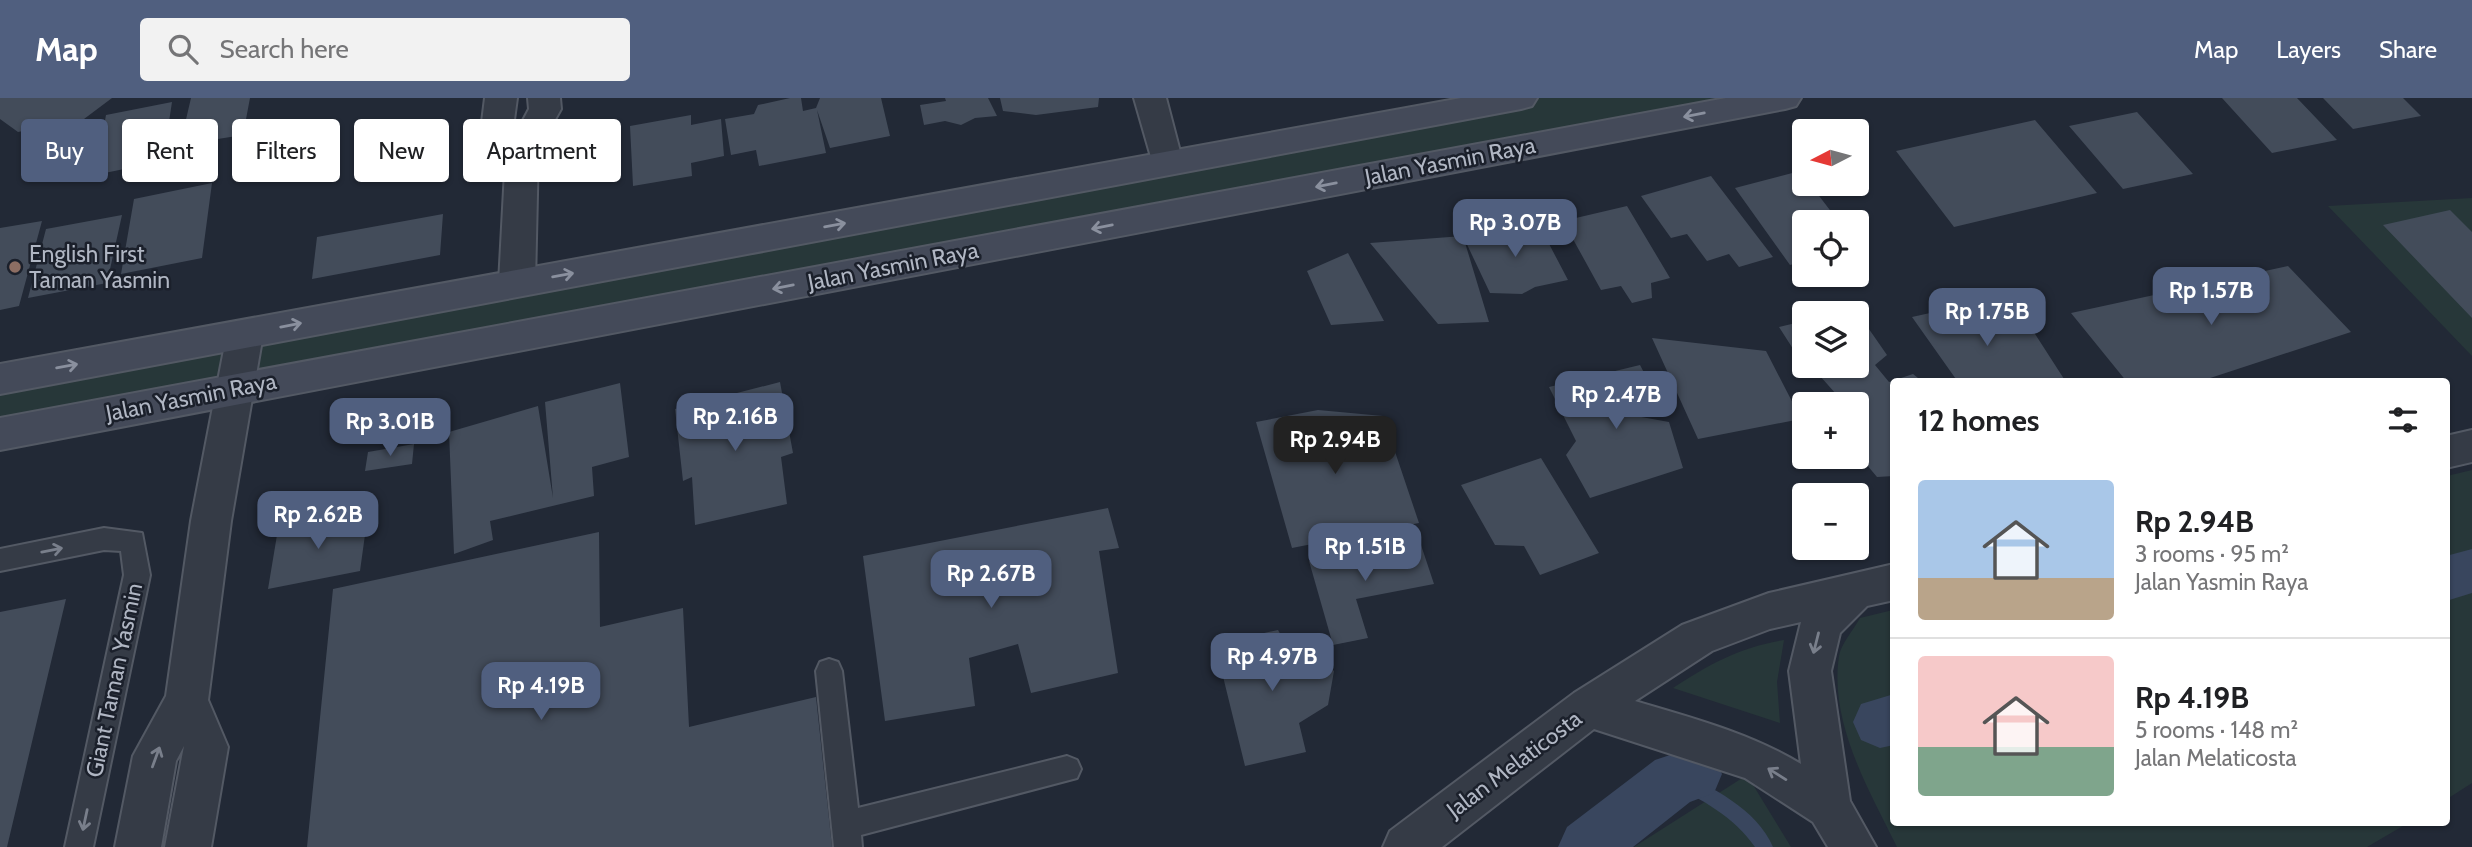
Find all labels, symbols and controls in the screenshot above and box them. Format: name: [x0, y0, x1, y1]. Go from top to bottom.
search box: [140, 18, 630, 81]
text: Map: [35, 29, 98, 69]
icon: search: [164, 30, 202, 68]
text: Search here: [220, 33, 349, 65]
text: Map: [2194, 35, 2238, 64]
text: Layers: [2276, 35, 2341, 64]
text: Share: [2379, 35, 2437, 64]
one-way arrow: [1683, 109, 1706, 122]
chip: Buy: [21, 119, 108, 182]
chip: Rent: [122, 119, 218, 182]
chip: Filters: [232, 119, 340, 182]
chip: New: [354, 119, 449, 182]
chip: Apartment: [463, 119, 621, 182]
north arrow: [1792, 119, 1869, 196]
map controls: [1792, 119, 1869, 560]
street label: Jalan Yasmin Raya: [1361, 131, 1538, 191]
one-way arrow: [1315, 178, 1338, 192]
pin: Rp 3.07B: [1443, 200, 1587, 259]
text: Rp 3.07B: [1469, 208, 1561, 236]
button: locate: [1792, 210, 1869, 287]
one-way arrow: [823, 217, 846, 231]
one-way arrow: [1091, 220, 1114, 234]
street label: Jalan Yasmin Raya: [804, 236, 981, 296]
place label: English First Taman Yasmin: [29, 240, 170, 294]
marker: English First Taman Yasmin: [7, 259, 23, 275]
one-way arrow: [551, 267, 574, 281]
pin: Rp 1.57B: [2139, 268, 2283, 327]
text: Rp 1.57B: [2169, 276, 2253, 304]
one-way arrow: [772, 281, 794, 294]
pin: Rp 1.75B: [1915, 288, 2059, 348]
text: Rp 1.75B: [1945, 297, 2029, 325]
button: layers: [1792, 301, 1869, 378]
one-way arrow: [279, 318, 302, 331]
one-way arrow: [55, 359, 78, 373]
street label: Jalan Yasmin Raya: [102, 367, 279, 427]
pin: Rp 2.47B: [1544, 372, 1688, 431]
text: Rp 2.47B: [1571, 380, 1661, 408]
button: +: [1792, 392, 1869, 469]
pin: Rp 2.16B: [663, 394, 807, 453]
pin: Rp 3.01B: [318, 398, 462, 458]
icon: filters: [2384, 401, 2422, 439]
text: Rp 2.16B: [692, 402, 778, 430]
text: 12 homes: [1918, 402, 2040, 439]
text: Rp 3.01B: [346, 407, 434, 435]
pin: Rp 2.94B: [1263, 416, 1407, 476]
text: Rp 2.94B: [1289, 425, 1381, 453]
button: −: [1792, 483, 1869, 560]
pin: Rp 2.62B: [246, 491, 390, 551]
text: Rp 2.62B: [273, 500, 363, 528]
text: Rp 2.94B: [2135, 503, 2254, 540]
icon: home: [1974, 508, 2058, 592]
pin: Rp 1.51B: [1293, 524, 1437, 583]
text: Rp 1.51B: [1324, 532, 1406, 560]
text: 3 rooms · 95 m²: [2135, 540, 2289, 568]
one-way arrow: [40, 542, 63, 556]
pin: Rp 2.67B: [919, 550, 1063, 610]
text: Rp 2.67B: [947, 559, 1035, 587]
text: Jalan Yasmin Raya: [2135, 568, 2308, 596]
street label: Giant Taman Yasmin: [80, 580, 148, 780]
one-way arrow: [1809, 632, 1822, 654]
pin: Rp 4.97B: [1200, 634, 1344, 693]
text: Rp 4.97B: [1227, 642, 1317, 670]
pin: Rp 4.19B: [469, 662, 613, 722]
text: Rp 4.19B: [497, 671, 585, 699]
text: Rp 4.19B: [2135, 679, 2249, 716]
icon: home: [1974, 684, 2058, 768]
street label: Jalan Melaticosta: [1440, 704, 1587, 824]
text: 5 rooms · 148 m²: [2135, 716, 2298, 744]
text: Jalan Melaticosta: [2135, 744, 2296, 772]
one-way arrow: [151, 746, 164, 768]
one-way arrow: [1767, 766, 1787, 780]
one-way arrow: [77, 808, 91, 831]

